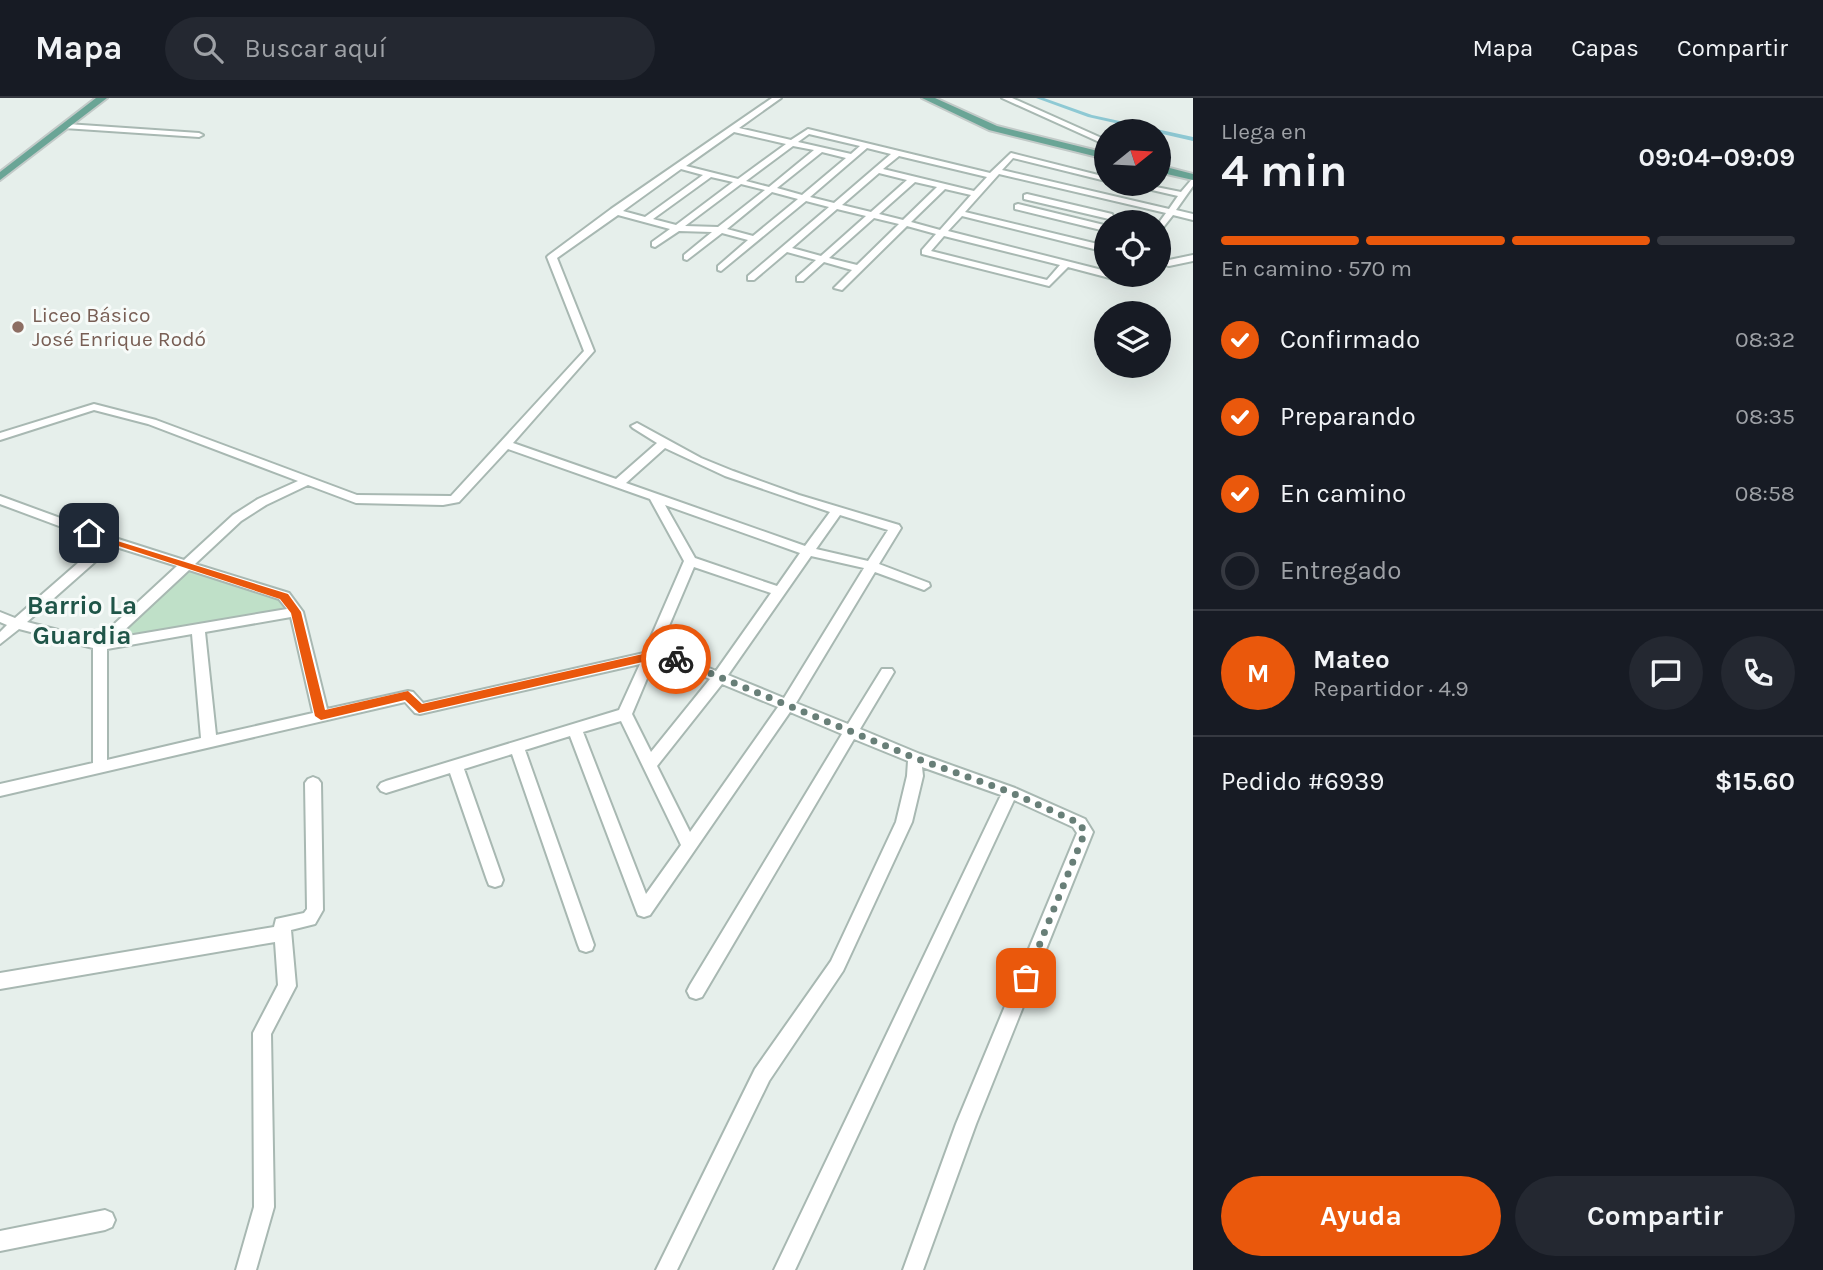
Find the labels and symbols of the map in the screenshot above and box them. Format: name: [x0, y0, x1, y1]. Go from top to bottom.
north arrow: [1094, 119, 1171, 196]
place label: Liceo Básico José Enrique Rodó: [32, 303, 206, 351]
marker: Liceo Básico José Enrique Rodó: [10, 319, 26, 335]
pin: [59, 503, 119, 563]
district label: Barrio La Guardia: [27, 590, 137, 651]
courier: [641, 624, 711, 694]
pin: [996, 948, 1056, 1008]

